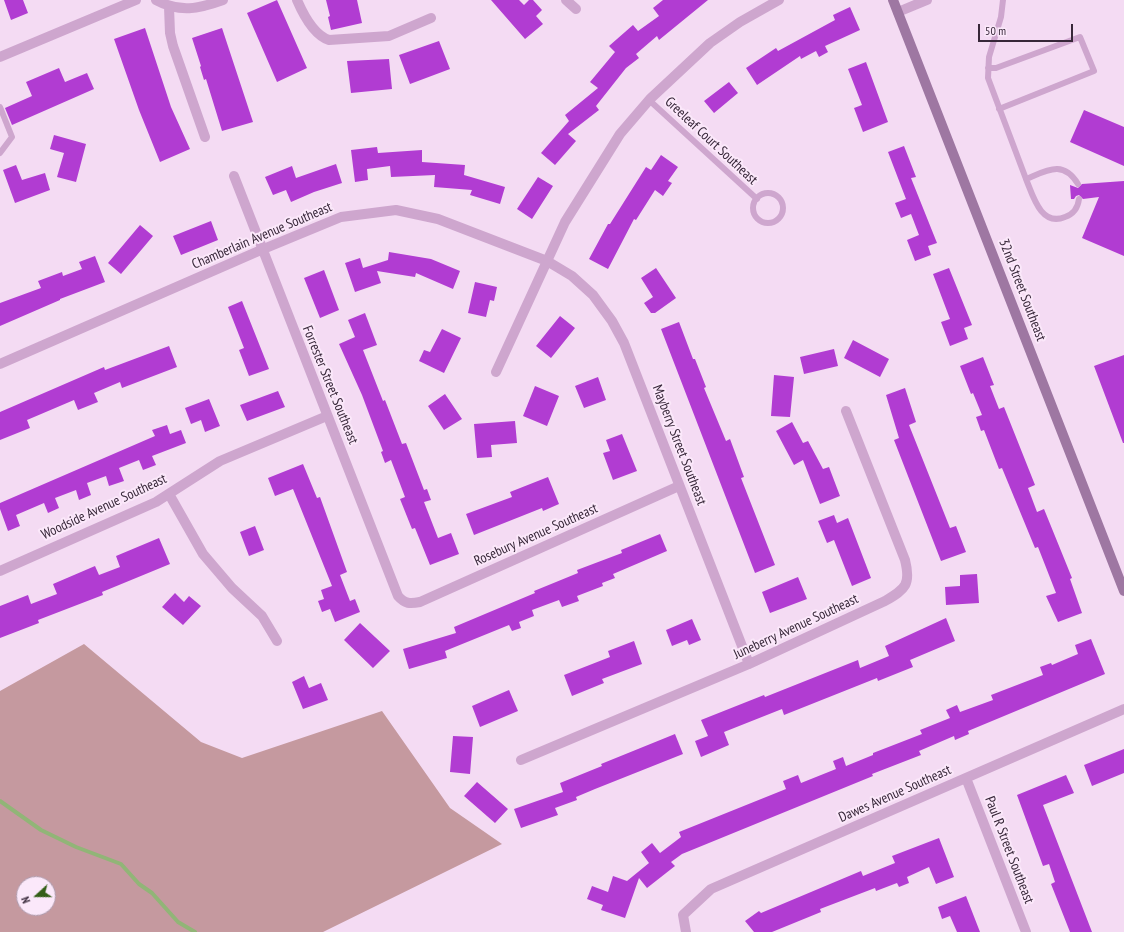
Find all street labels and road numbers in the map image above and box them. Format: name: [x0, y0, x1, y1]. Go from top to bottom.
street label: Greeleaf Court Southeast: [661, 94, 761, 188]
street label: Chamberlain Avenue Southeast: [189, 199, 335, 273]
street label: 32nd Street Southeast: [995, 237, 1049, 343]
street label: Forrester Street Southeast: [299, 323, 361, 447]
street label: Mayberry Street Southeast: [648, 382, 710, 508]
street label: Woodside Avenue Southeast: [39, 471, 169, 543]
street label: Rosebury Avenue Southeast: [472, 500, 600, 570]
street label: Juneberry Avenue Southeast: [731, 591, 861, 663]
street label: Dawes Avenue Southeast: [836, 762, 954, 826]
street label: Paul R Street Southeast: [981, 794, 1037, 906]

